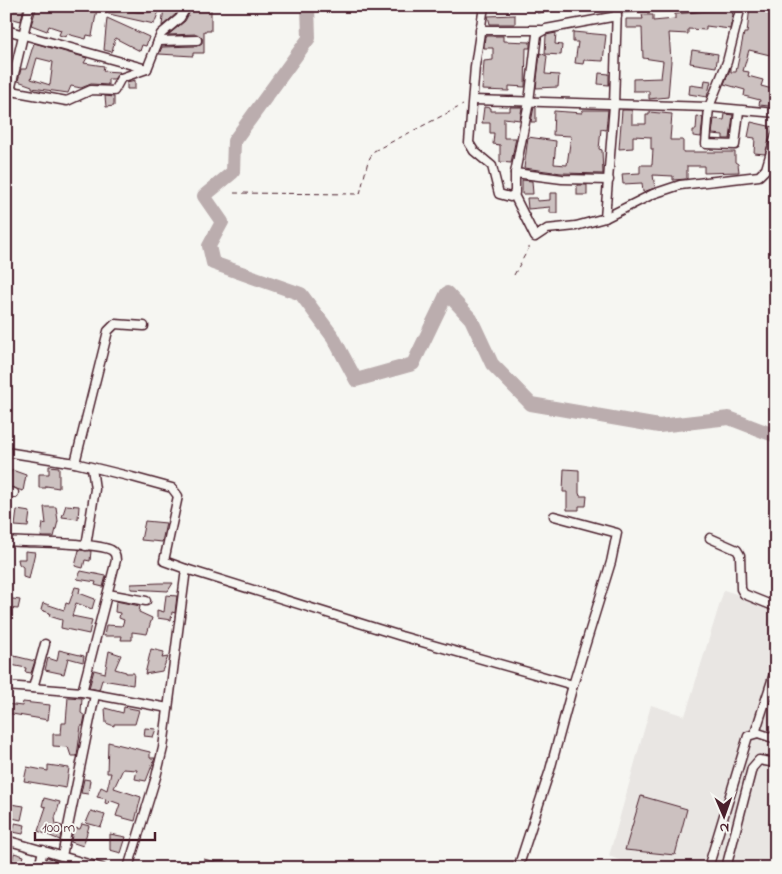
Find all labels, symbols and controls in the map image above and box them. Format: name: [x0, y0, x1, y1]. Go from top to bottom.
north arrow: [700, 792, 750, 842]
scale bar: [35, 809, 155, 841]
text: 100 m: [42, 817, 75, 839]
text: N: [719, 817, 729, 838]

